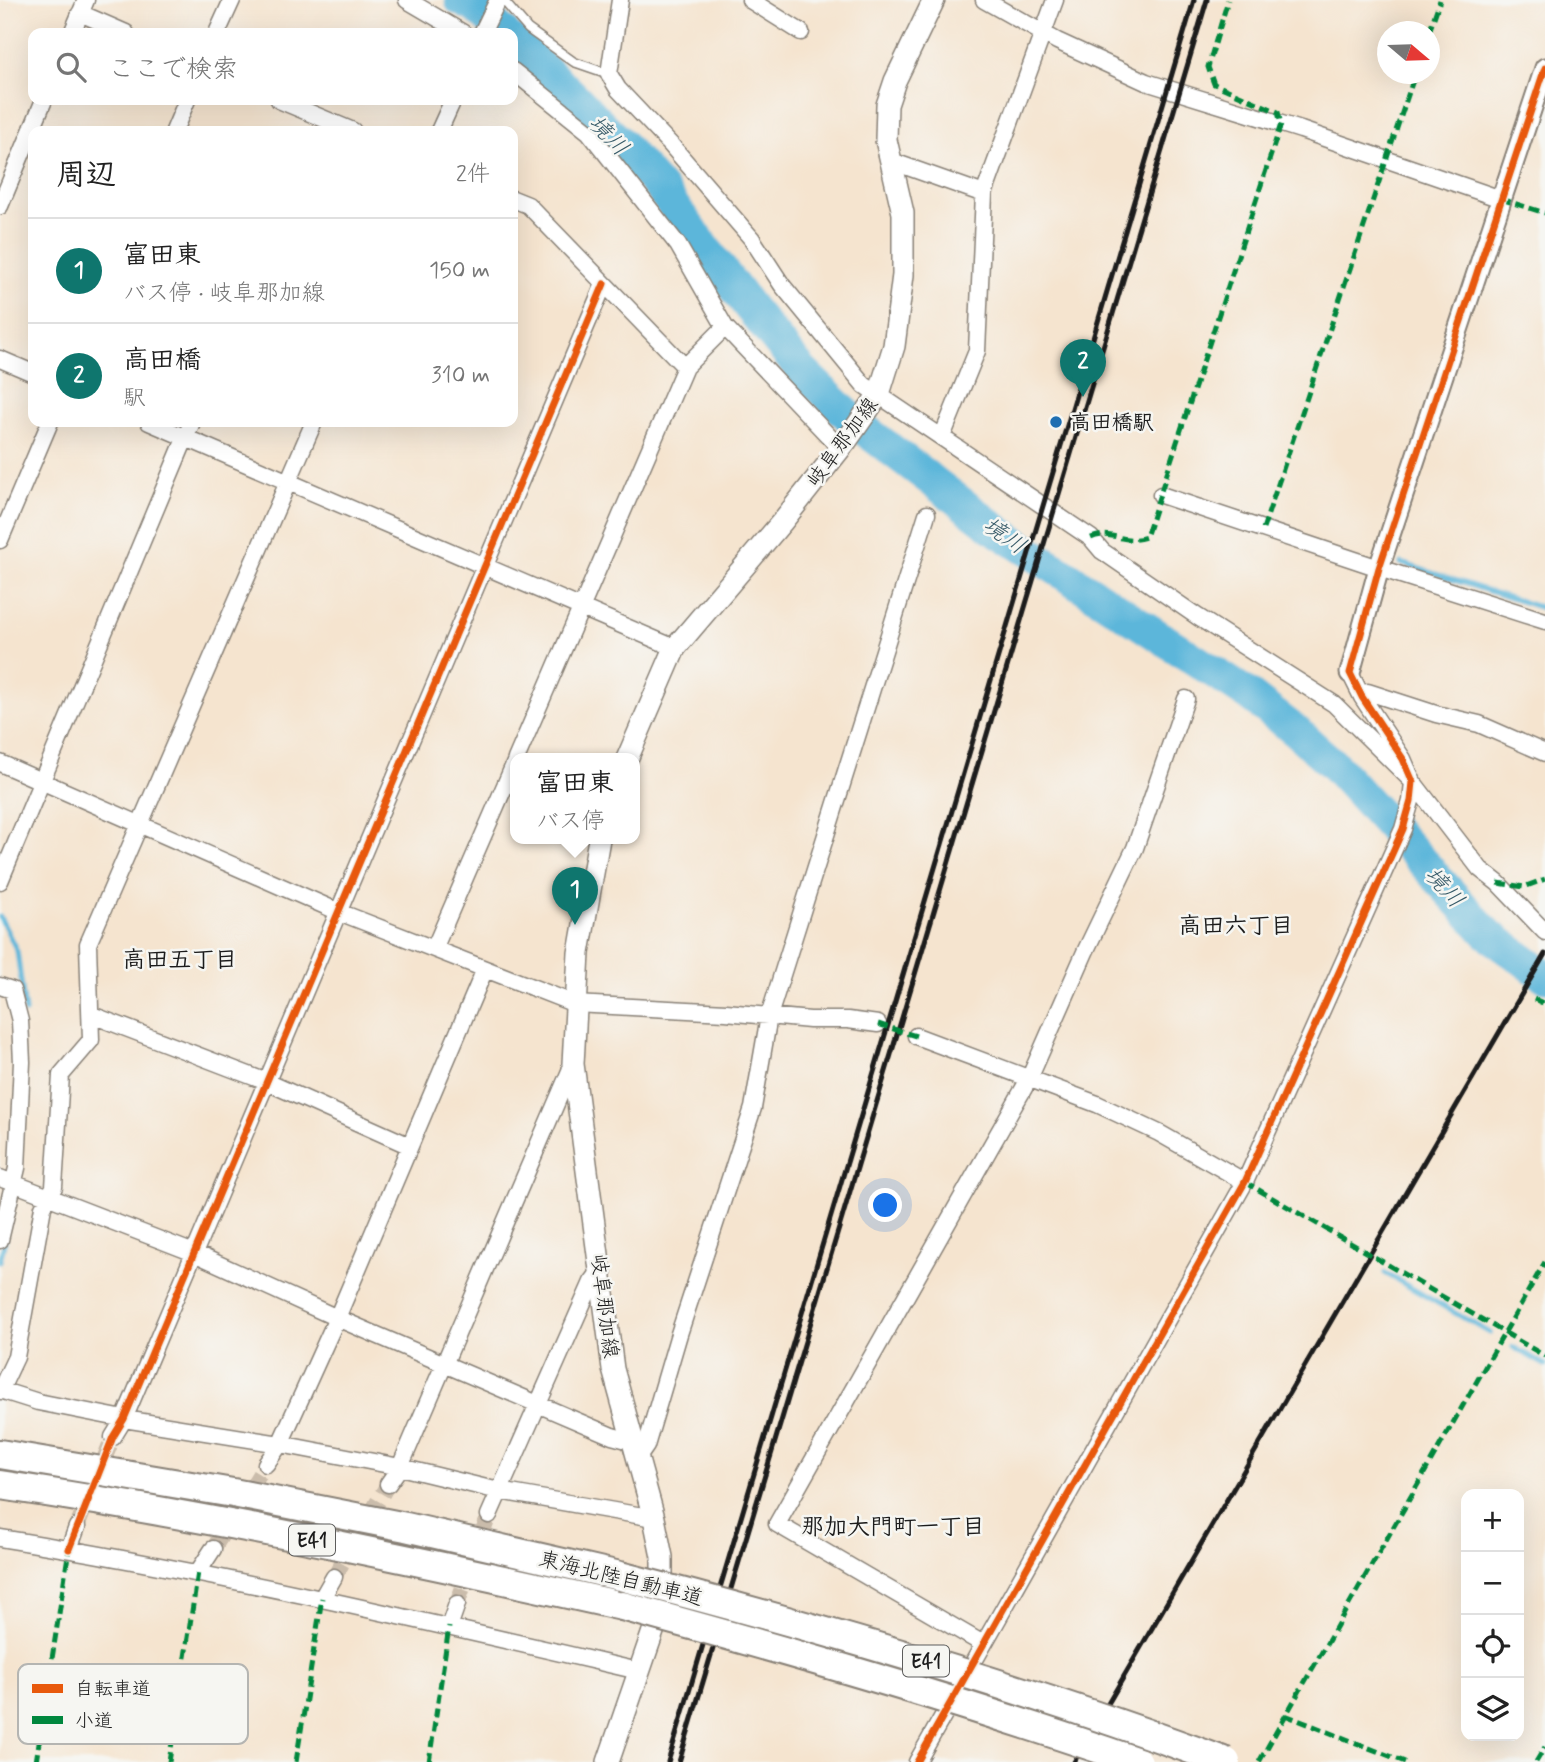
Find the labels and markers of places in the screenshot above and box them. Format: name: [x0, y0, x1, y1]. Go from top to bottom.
pin: 2: [1060, 339, 1106, 397]
place label: 高田橋駅: [1070, 409, 1154, 437]
marker: 高田橋駅: [1048, 414, 1064, 430]
pin: 1: [552, 867, 598, 925]

